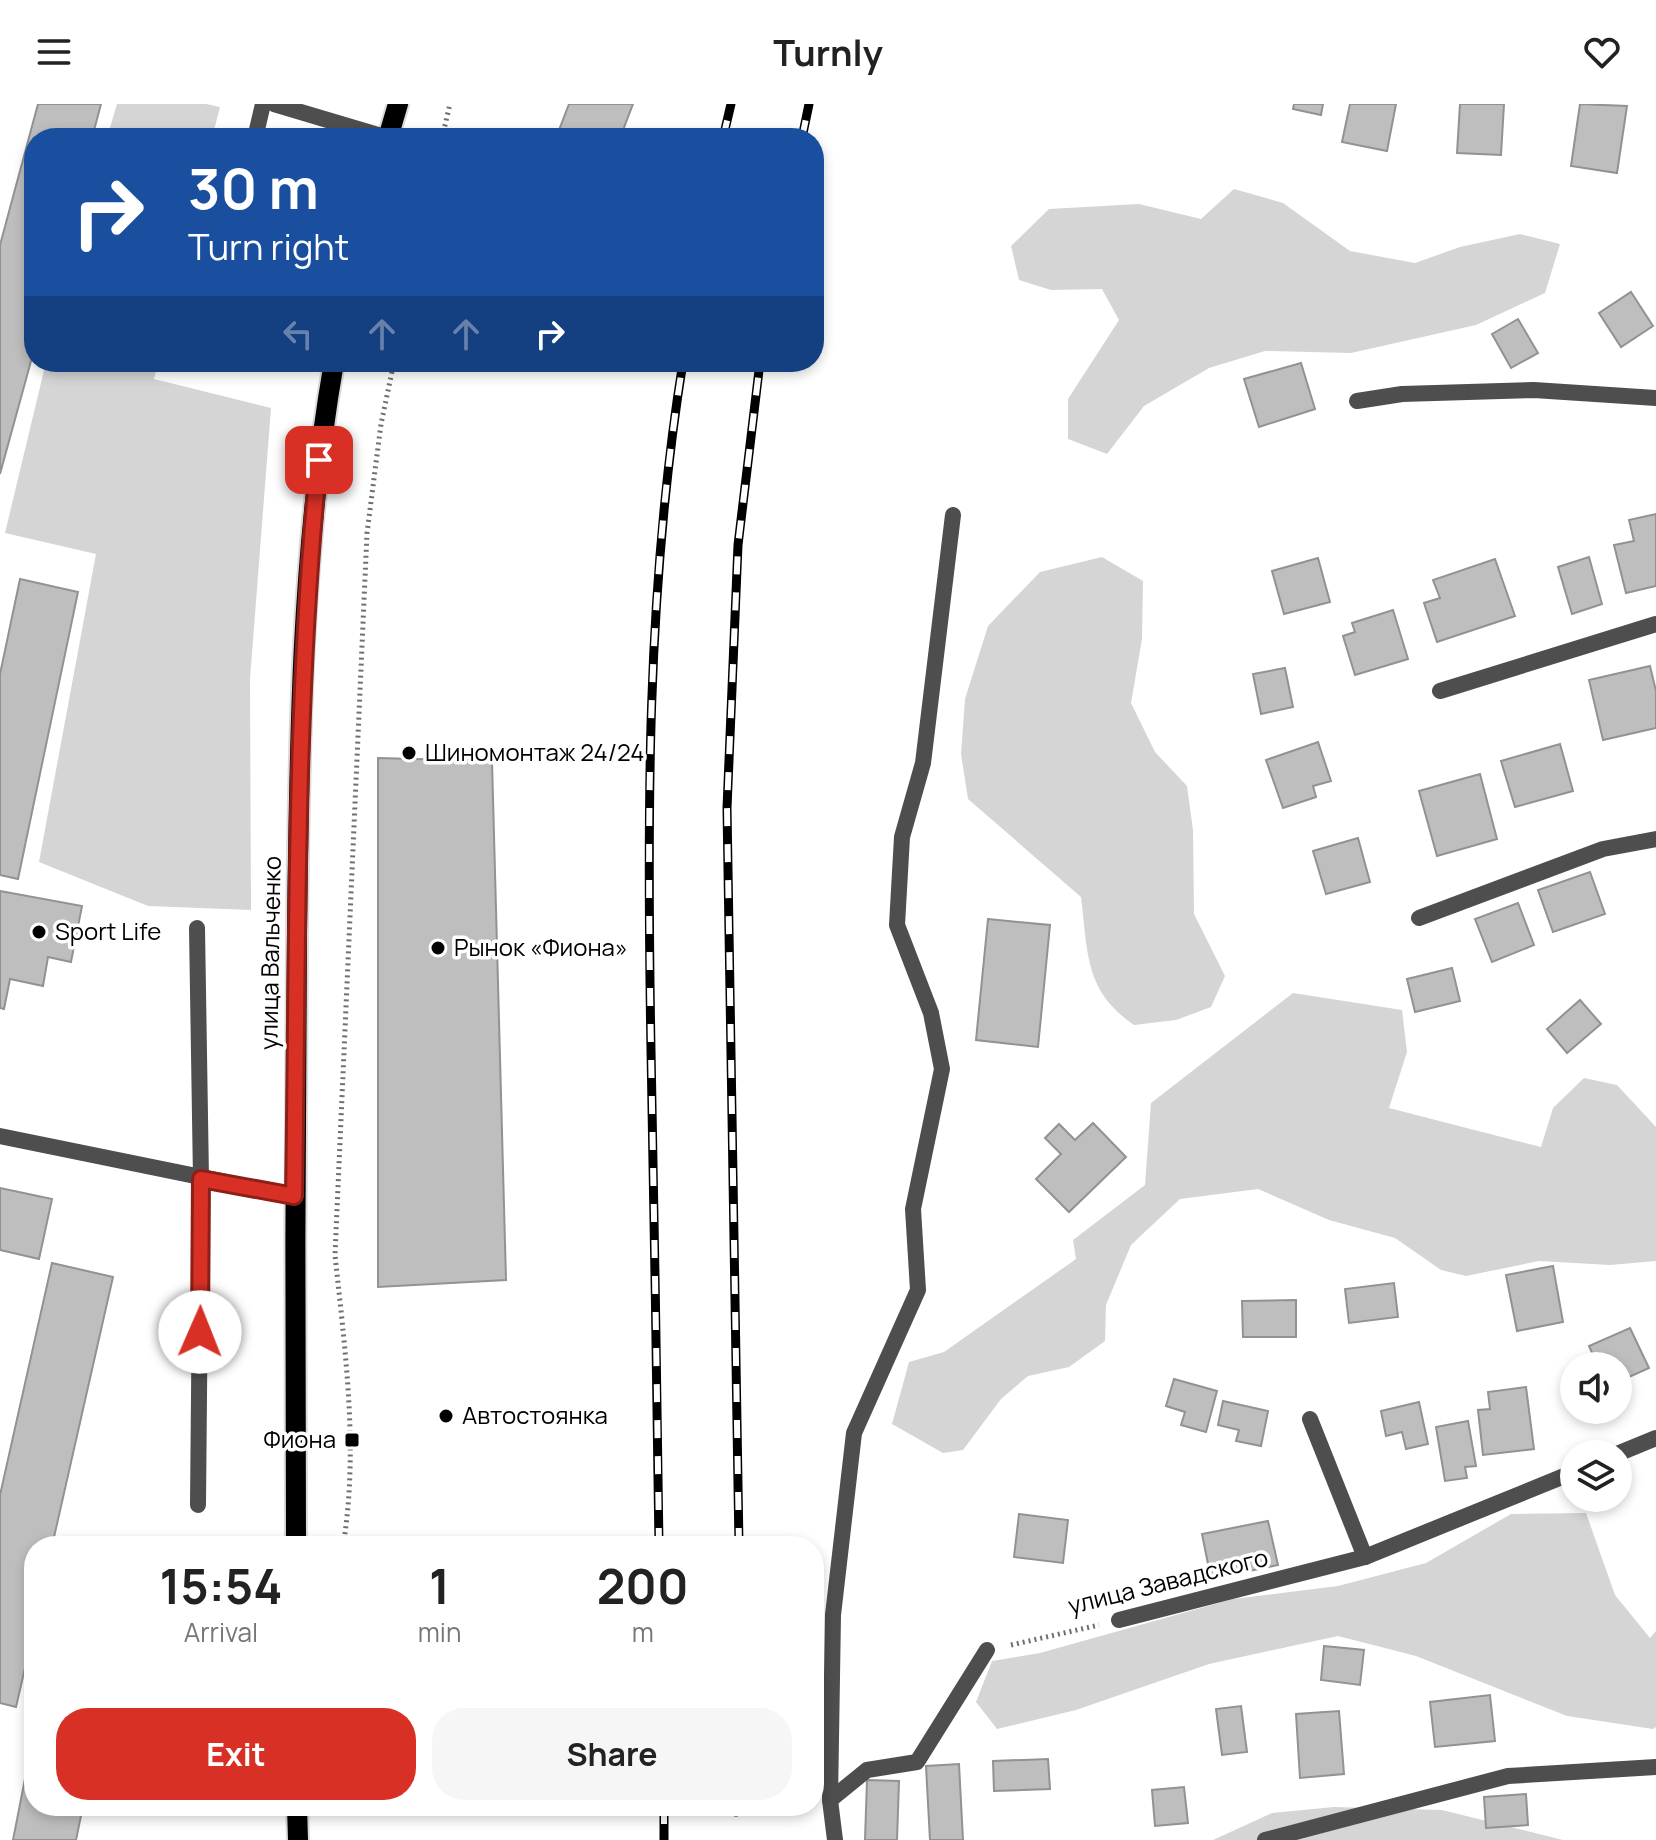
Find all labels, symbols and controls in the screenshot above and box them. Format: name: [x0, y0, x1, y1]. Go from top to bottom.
text: Turnly: [773, 28, 883, 77]
icon: menu: [32, 30, 76, 74]
icon: heart: [1580, 30, 1624, 74]
text: 30 m: [188, 149, 319, 226]
icon: right: [56, 160, 160, 264]
text: Turn right: [188, 222, 349, 271]
icon: left: [276, 312, 320, 356]
icon: ahead: [360, 312, 404, 356]
icon: ahead: [444, 312, 488, 356]
icon: right: [528, 312, 572, 356]
pin: [285, 426, 353, 494]
icon: arrive: [297, 438, 341, 482]
place label: Шиномонтаж 24/24: [425, 735, 644, 768]
marker: Шиномонтаж 24/24: [400, 744, 418, 762]
street label: улица Вальченко: [251, 856, 288, 1050]
place label: Sport Life: [55, 914, 161, 947]
marker: Sport Life: [30, 923, 48, 941]
place label: Рынок «Фиона»: [454, 930, 628, 963]
marker: Рынок «Фиона»: [429, 939, 447, 957]
position arrow: [158, 1290, 242, 1374]
map controls: [1560, 1352, 1632, 1512]
button: sound: [1560, 1352, 1632, 1424]
place label: Автостоянка: [462, 1398, 608, 1431]
marker: Автостоянка: [437, 1407, 455, 1425]
place label: Фиона: [264, 1422, 336, 1455]
marker: Фиона: [343, 1431, 361, 1449]
button: layers: [1560, 1440, 1632, 1512]
street label: улица Завадского: [1064, 1540, 1271, 1621]
text: 15:54: [159, 1553, 282, 1618]
text: 1: [429, 1553, 450, 1618]
text: 200: [597, 1553, 689, 1618]
text: Arrival: [184, 1614, 258, 1650]
text: min: [418, 1614, 461, 1650]
text: m: [632, 1614, 654, 1650]
button: Exit: [56, 1708, 416, 1800]
button: Share: [432, 1708, 792, 1800]

